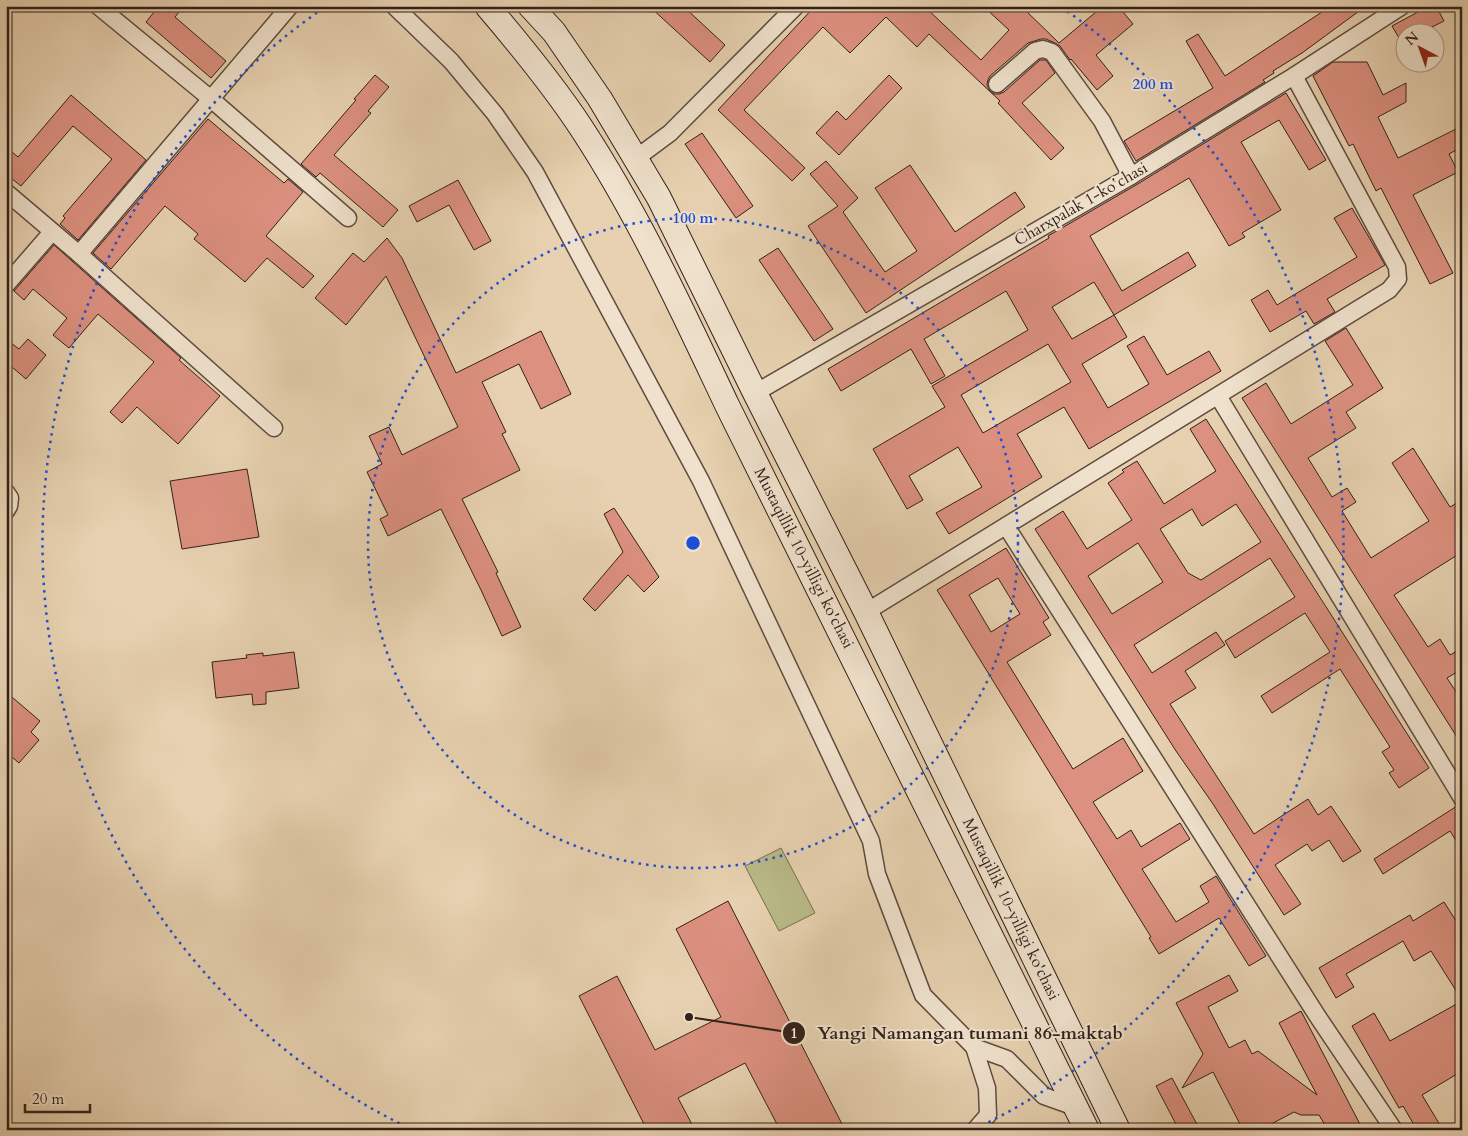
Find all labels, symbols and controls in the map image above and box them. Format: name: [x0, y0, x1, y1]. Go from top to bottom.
north arrow: [1396, 22, 1446, 72]
text: N: [1401, 27, 1423, 50]
text: 200 m: [1133, 74, 1174, 94]
street label: Charxpalak 1-koʻchasi: [1010, 157, 1152, 251]
text: 100 m: [673, 208, 714, 228]
street label: Mustaqillik 10-yilligi ko'chasi: [749, 464, 859, 653]
centre of rings: [684, 534, 702, 552]
street label: Mustaqillik 10-yilligi ko'chasi: [957, 814, 1065, 1004]
callout: Yangi Namangan tumani 86-maktab: [782, 1016, 1133, 1049]
text: Yangi Namangan tumani 86-maktab: [817, 1021, 1123, 1046]
text: 1: [790, 1023, 798, 1043]
scale bar: [25, 1081, 90, 1113]
text: 20 m: [32, 1089, 64, 1109]

